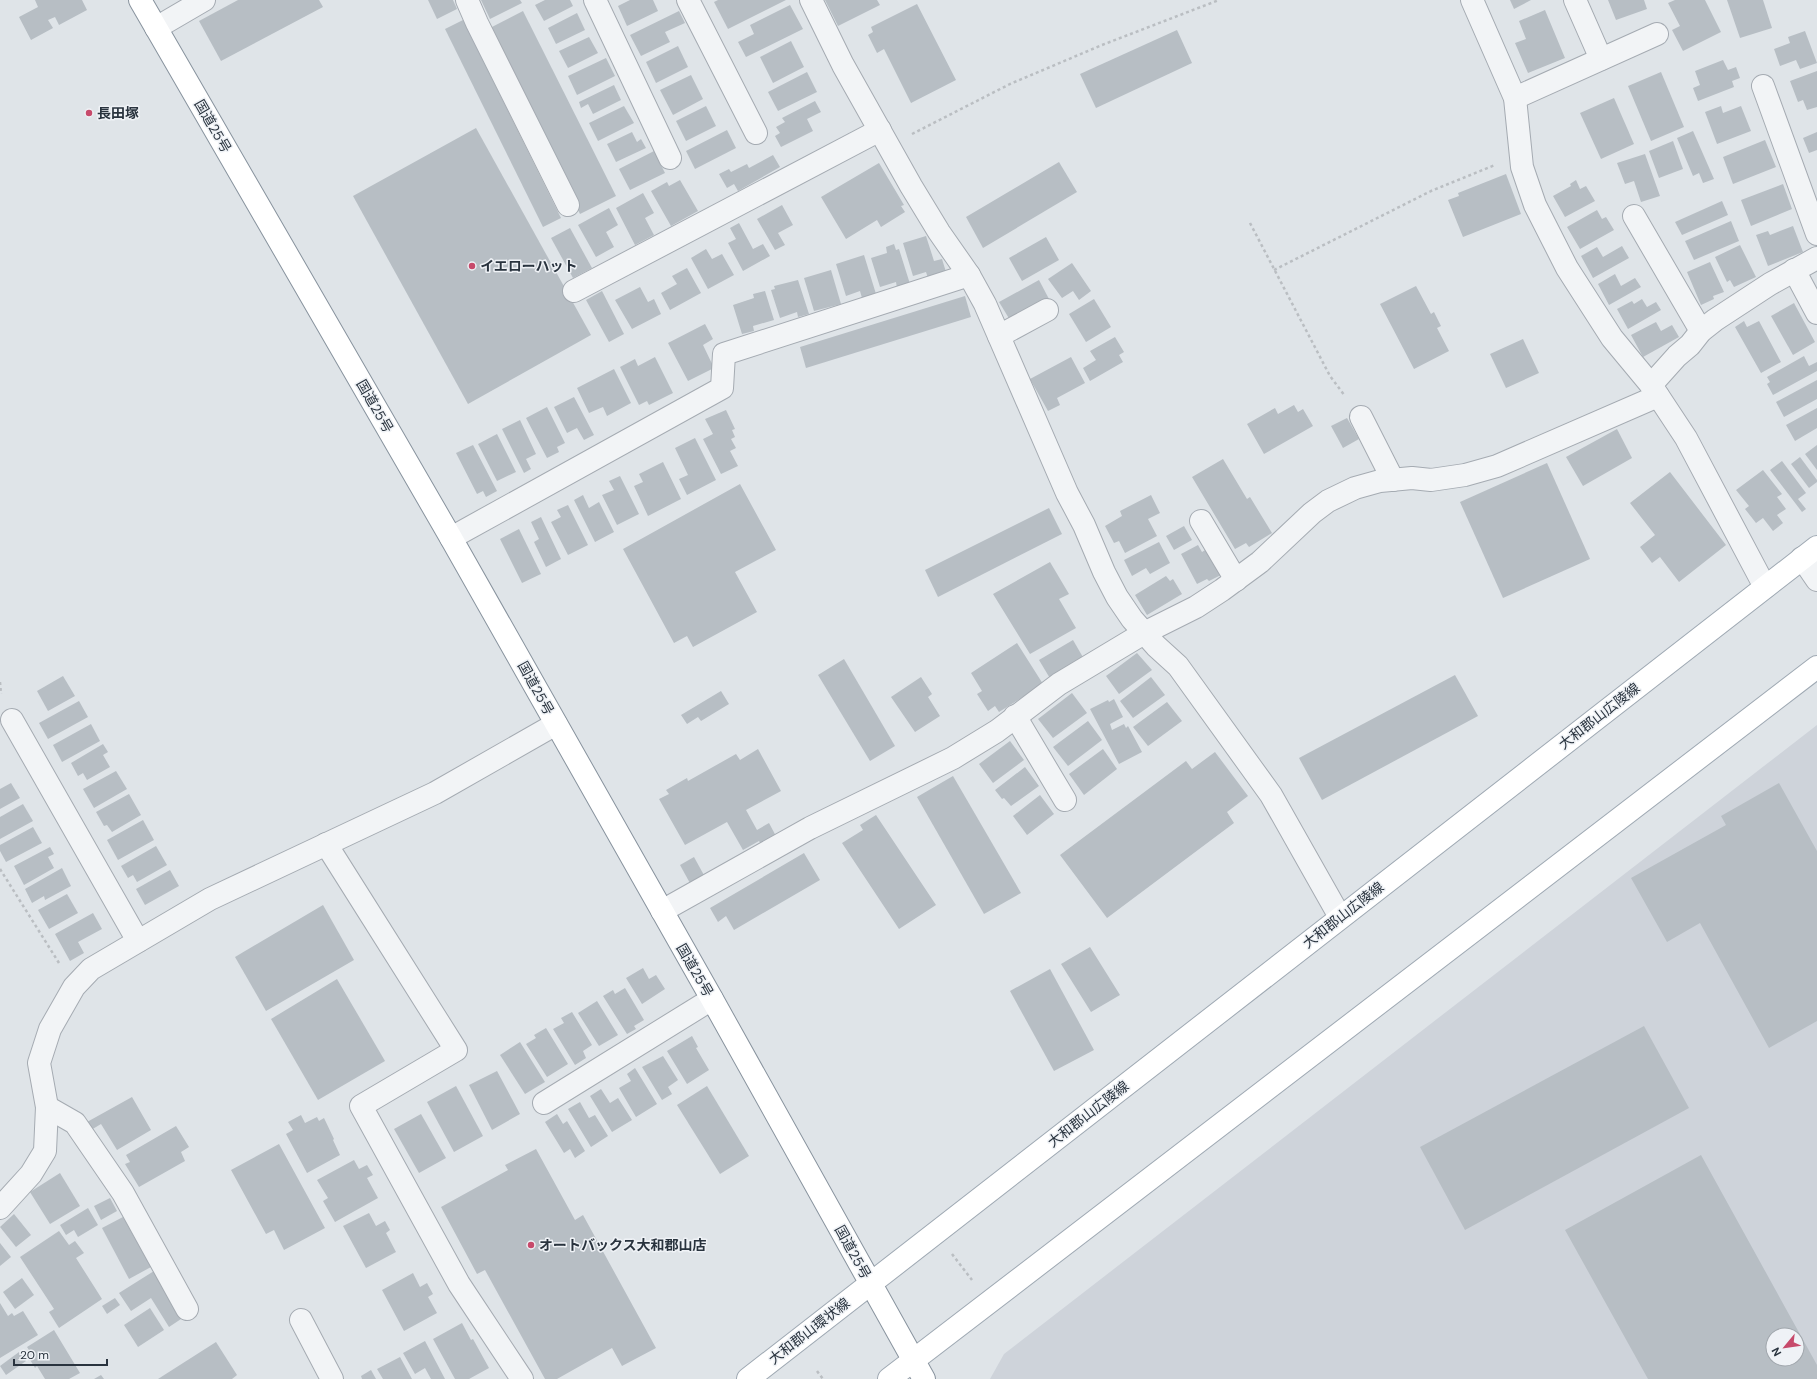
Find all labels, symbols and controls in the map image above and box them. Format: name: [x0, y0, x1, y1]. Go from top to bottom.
street label: 国道25号: [191, 96, 235, 156]
place label: 長田塚: [97, 104, 139, 122]
marker: 長田塚: [84, 108, 94, 118]
place label: イエローハット: [480, 257, 578, 275]
marker: イエローハット: [467, 261, 477, 271]
street label: 国道25号: [353, 376, 397, 436]
street label: 国道25号: [514, 658, 558, 718]
street label: 大和郡山広陵線: [1555, 679, 1643, 753]
street label: 大和郡山広陵線: [1299, 878, 1387, 952]
street label: 国道25号: [673, 940, 717, 1000]
street label: 大和郡山広陵線: [1044, 1077, 1132, 1151]
street label: 国道25号: [831, 1222, 875, 1282]
place label: オートバックス大和郡山店: [539, 1236, 707, 1254]
marker: オートバックス大和郡山店: [526, 1240, 536, 1250]
street label: 大和郡山環状線: [765, 1294, 853, 1368]
north arrow: [1765, 1327, 1805, 1367]
scale bar: [14, 1341, 107, 1367]
text: N: [1768, 1345, 1784, 1359]
text: 20 m: [20, 1347, 49, 1363]

